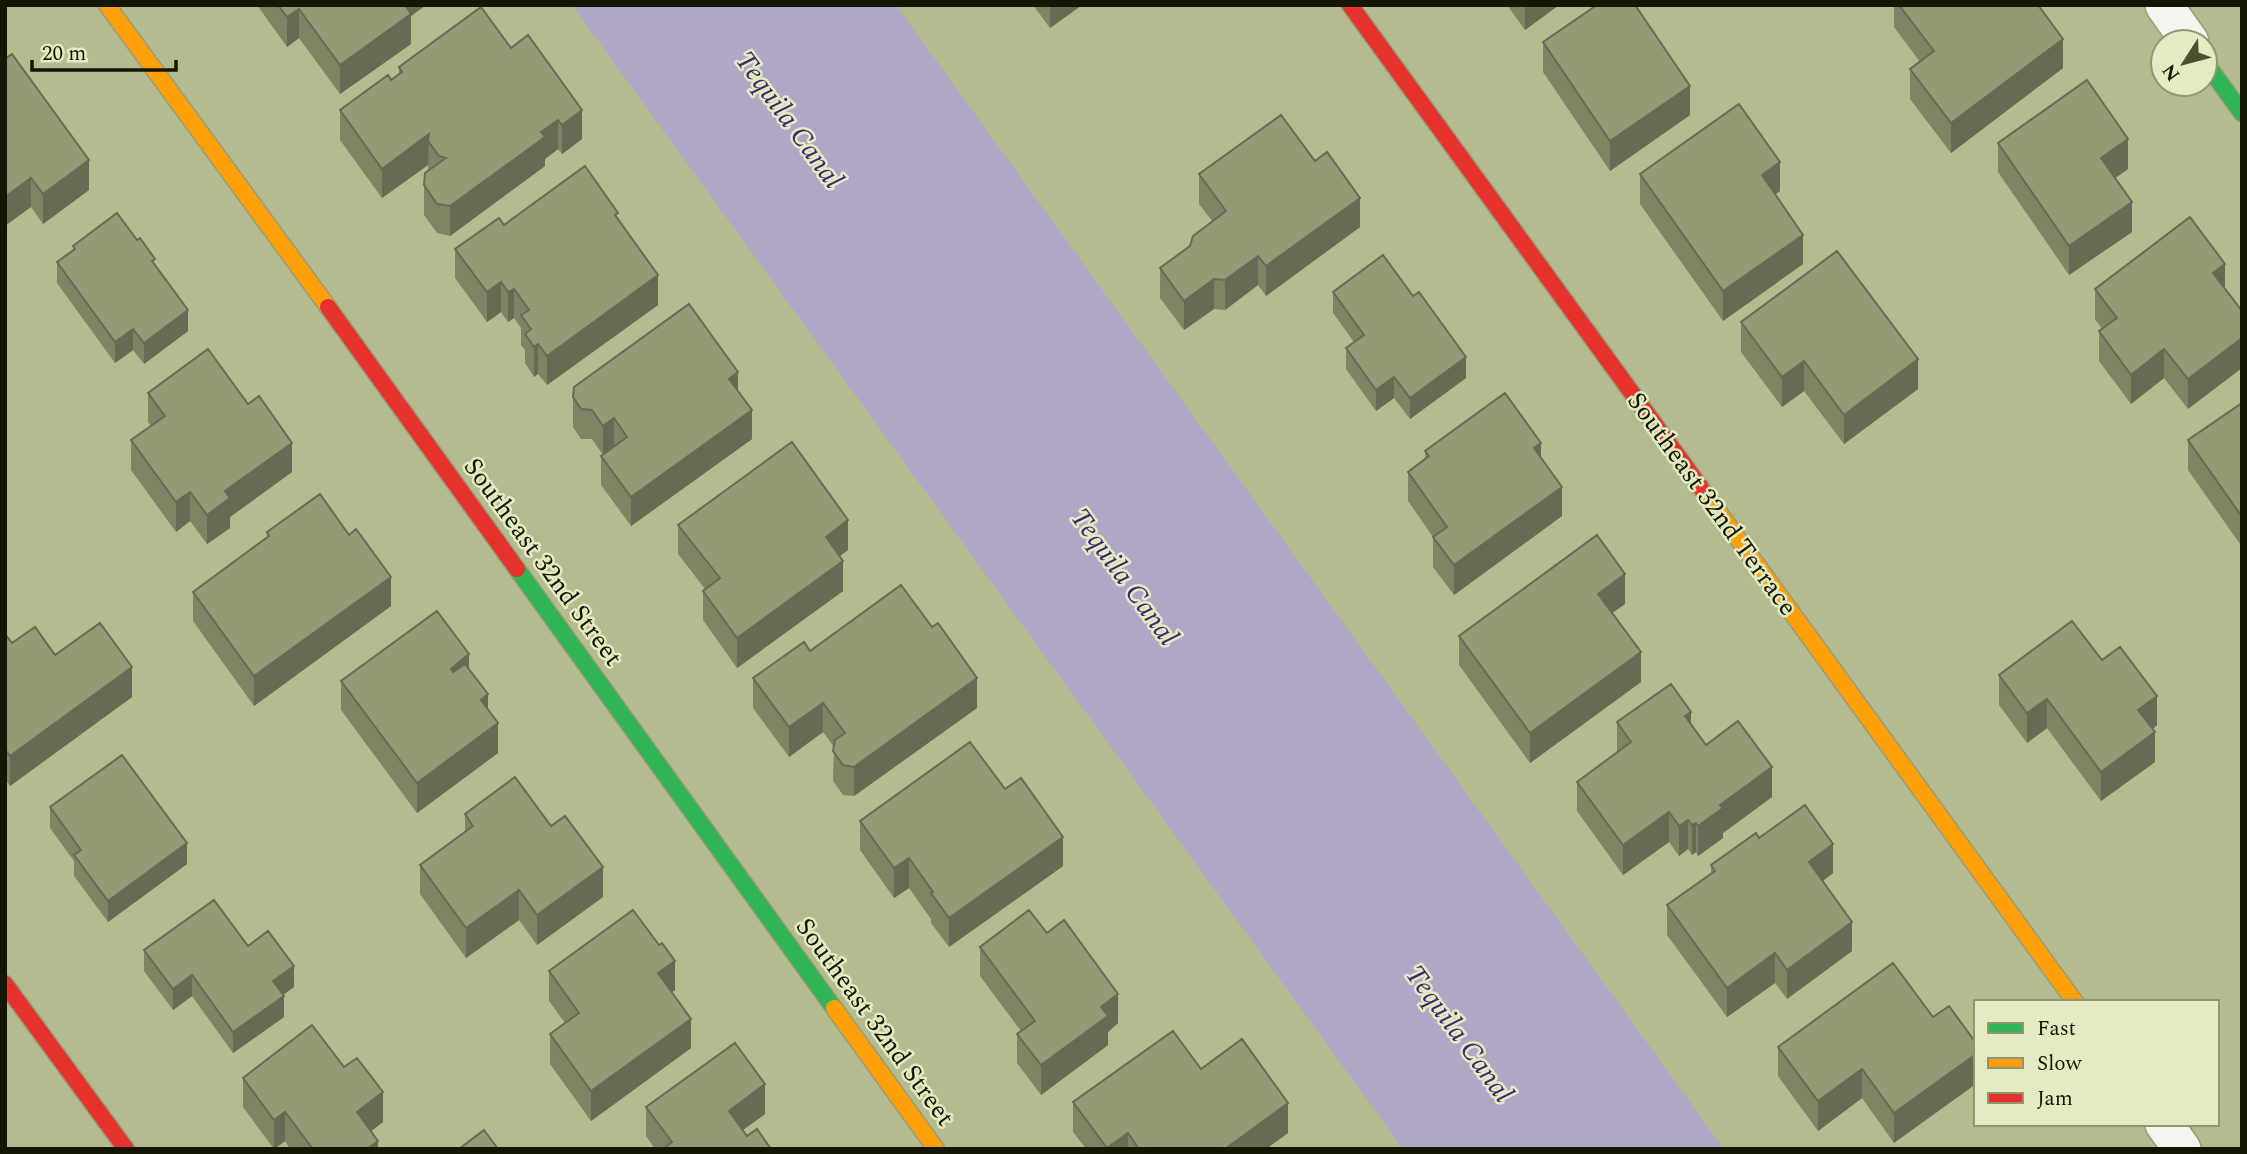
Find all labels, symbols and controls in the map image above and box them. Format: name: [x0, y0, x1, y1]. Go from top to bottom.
scale bar: [32, 28, 175, 72]
north arrow: [2149, 28, 2219, 98]
text: 20 m: [42, 38, 86, 70]
water label: Tequila Canal: [724, 42, 854, 198]
text: N: [2155, 57, 2188, 87]
street label: Southeast 32nd Terrace: [1617, 383, 1807, 625]
street label: Southeast 32nd Street: [453, 449, 633, 675]
water label: Tequila Canal: [1059, 499, 1189, 655]
street label: Southeast 32nd Street: [785, 909, 965, 1135]
water label: Tequila Canal: [1394, 956, 1524, 1112]
legend: [1974, 1000, 2219, 1126]
text: Fast: [2037, 1013, 2076, 1045]
text: Slow: [2037, 1048, 2083, 1080]
text: Jam: [2037, 1083, 2073, 1115]

